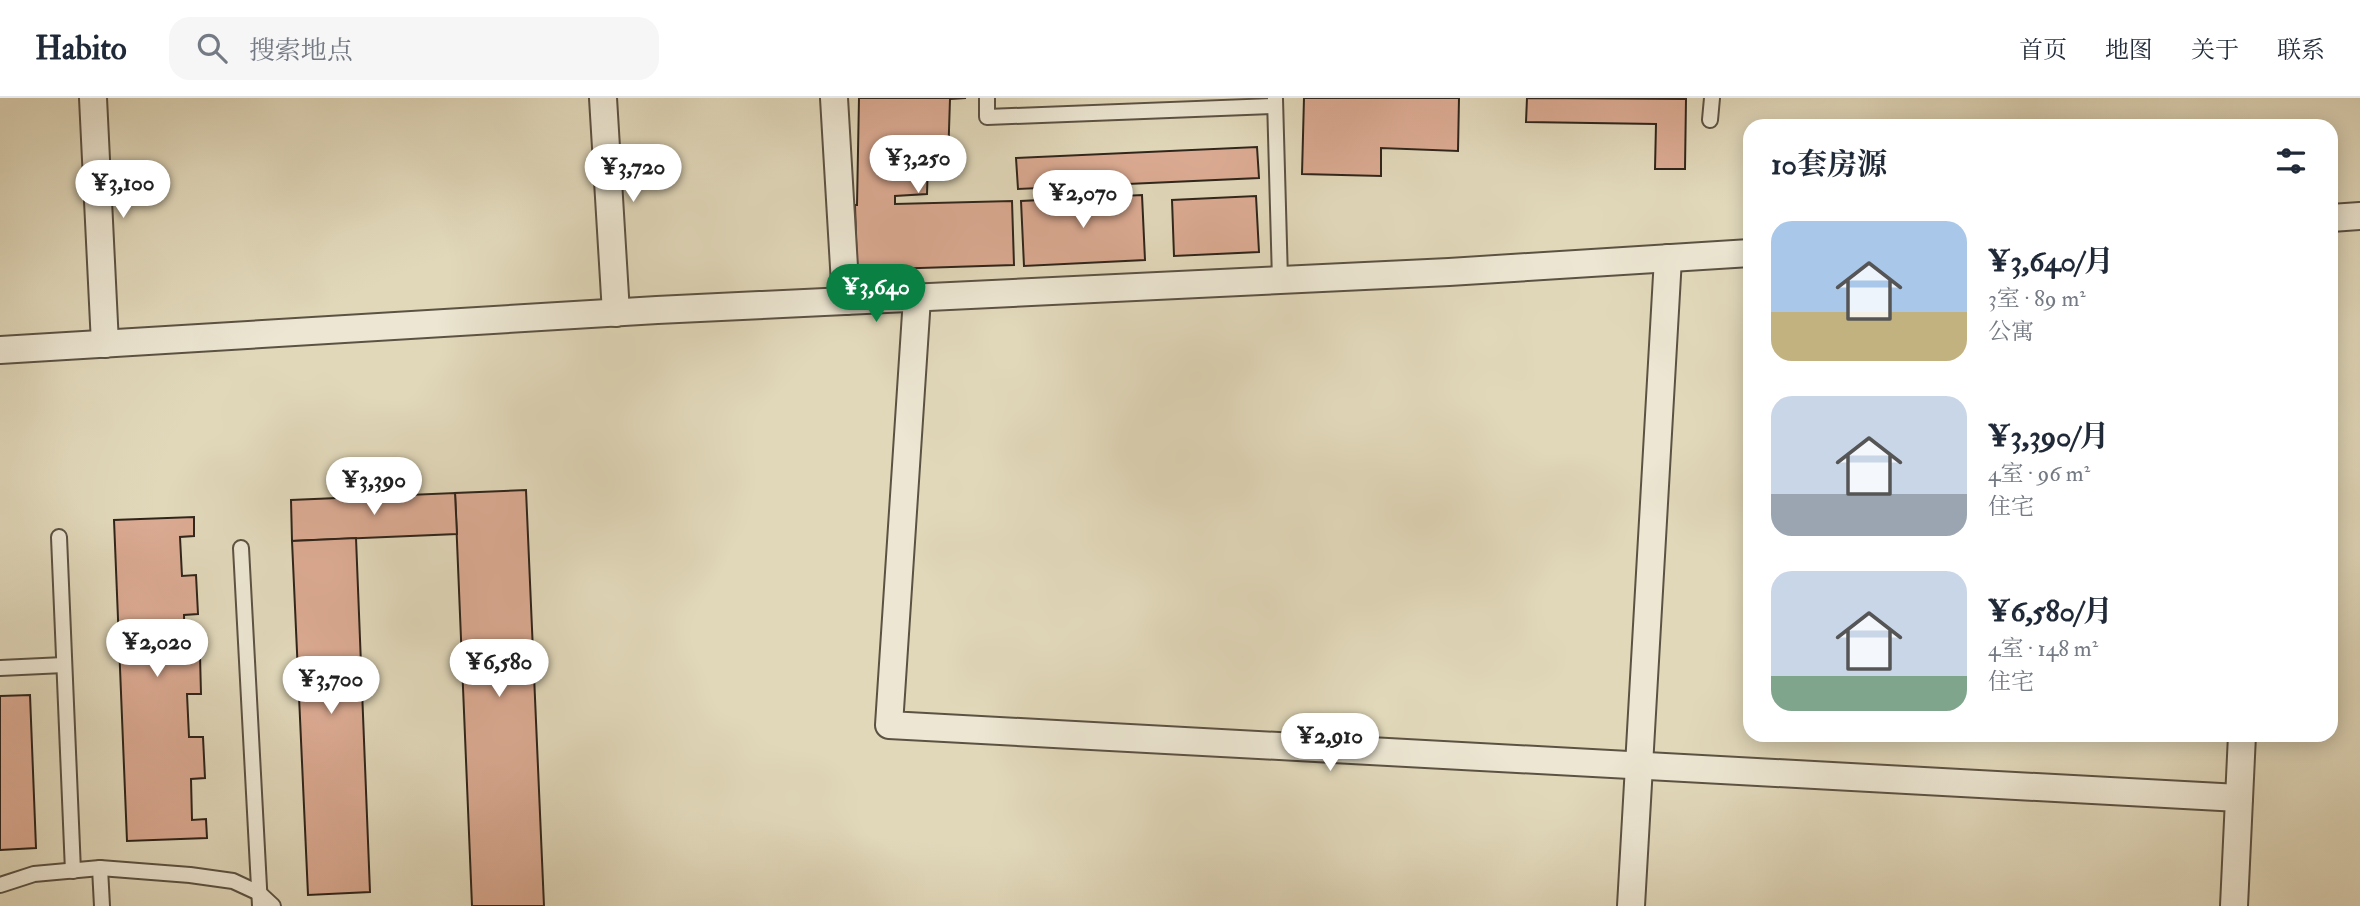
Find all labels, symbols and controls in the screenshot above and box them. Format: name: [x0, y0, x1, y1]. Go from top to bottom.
search box: [169, 17, 659, 80]
text: Habito: [35, 28, 127, 69]
icon: search: [193, 29, 231, 67]
text: 搜索地点: [249, 35, 353, 67]
text: 首页: [2019, 35, 2067, 66]
text: 地图: [2105, 35, 2153, 66]
text: 关于: [2191, 35, 2239, 66]
text: 联系: [2277, 35, 2325, 66]
pin: ¥3,250: [861, 136, 975, 195]
icon: filters: [2272, 142, 2310, 180]
text: ¥3,250: [886, 143, 950, 172]
pin: ¥3,720: [576, 144, 690, 204]
text: 10套房源: [1771, 146, 1887, 183]
text: ¥3,720: [601, 152, 665, 181]
pin: ¥3,100: [66, 160, 180, 220]
text: ¥3,100: [91, 168, 155, 197]
pin: ¥2,070: [1026, 170, 1140, 230]
text: ¥2,070: [1049, 178, 1117, 207]
text: ¥3,640/月: [1988, 243, 2114, 280]
icon: home: [1827, 249, 1911, 333]
pin: ¥3,640: [819, 264, 933, 324]
text: ¥3,640: [842, 272, 910, 301]
text: 3室 · 89 m²: [1988, 284, 2086, 313]
text: 公寓: [1988, 317, 2034, 346]
text: ¥3,390/月: [1988, 418, 2109, 455]
icon: home: [1827, 424, 1911, 508]
pin: ¥3,390: [317, 458, 431, 517]
text: 4室 · 96 m²: [1988, 459, 2090, 488]
text: ¥3,390: [342, 465, 406, 494]
text: 住宅: [1988, 492, 2034, 521]
text: ¥6,580/月: [1988, 593, 2113, 630]
icon: home: [1827, 599, 1911, 683]
pin: ¥2,020: [100, 620, 214, 679]
text: ¥2,020: [122, 627, 192, 656]
text: 4室 · 148 m²: [1988, 634, 2098, 663]
pin: ¥6,580: [442, 640, 556, 699]
text: ¥6,580: [466, 647, 532, 676]
pin: ¥3,700: [274, 656, 388, 716]
text: ¥3,700: [299, 664, 363, 693]
text: 住宅: [1988, 667, 2034, 696]
pin: ¥2,910: [1273, 714, 1387, 773]
text: ¥2,910: [1297, 721, 1363, 750]

